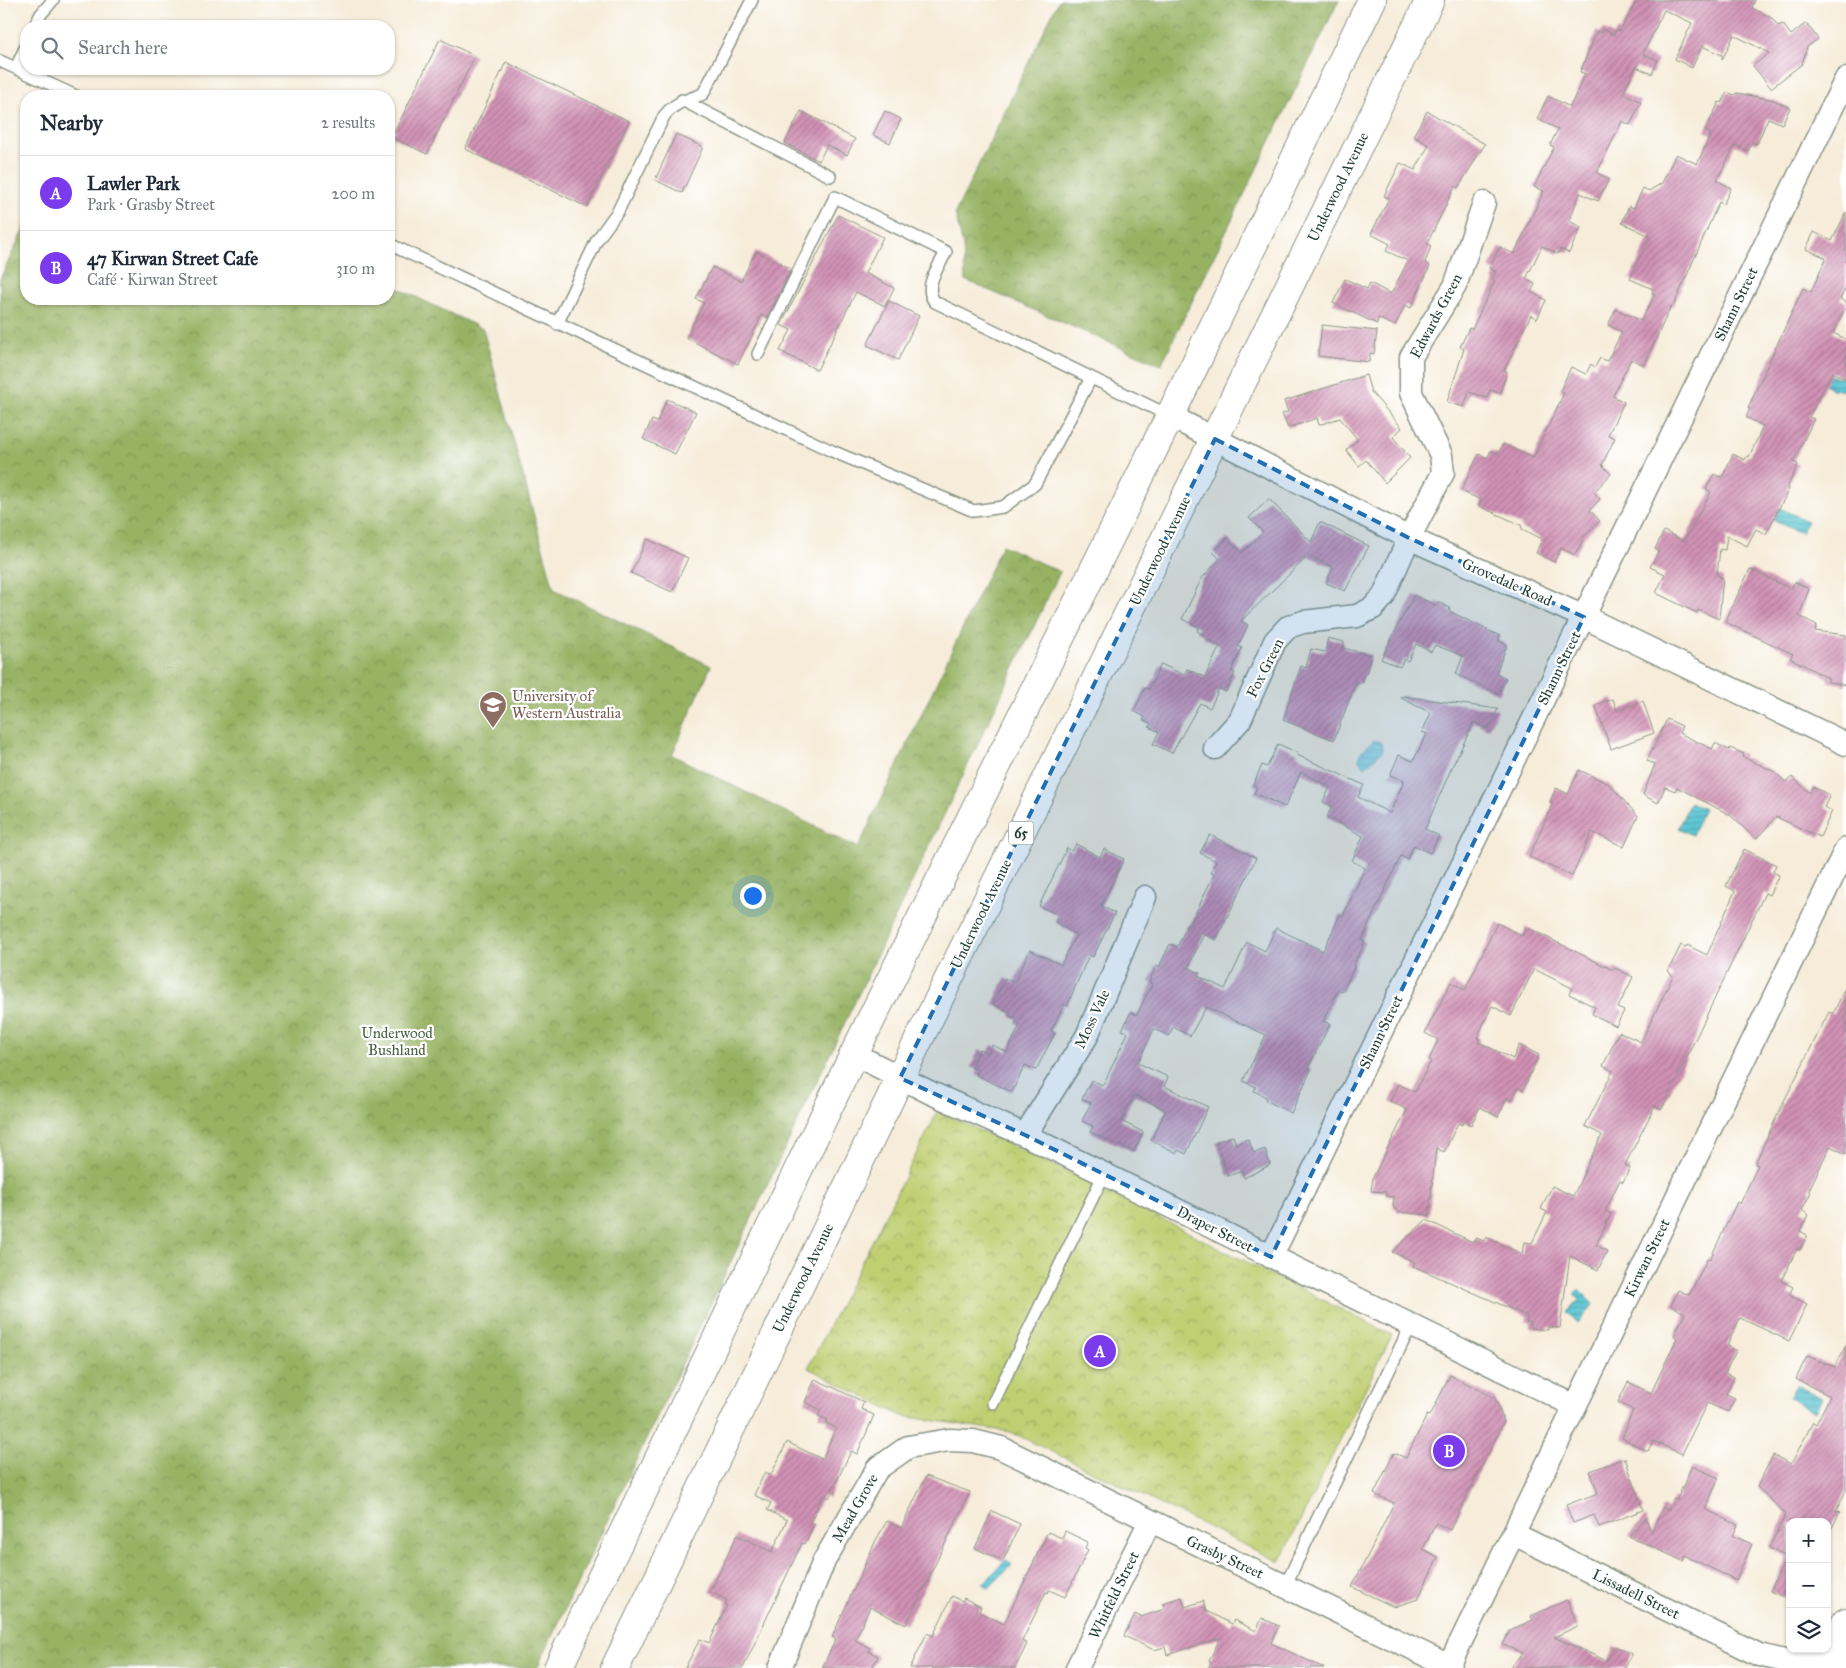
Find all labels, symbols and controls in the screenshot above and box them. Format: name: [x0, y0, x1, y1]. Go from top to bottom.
search box: [20, 20, 395, 75]
icon: search: [38, 34, 66, 62]
text: Search here: [78, 36, 168, 59]
text: Nearby: [40, 110, 103, 136]
text: 2 results: [321, 113, 375, 132]
street label: Underwood Avenue: [1304, 129, 1372, 245]
text: Lawler Park: [87, 172, 180, 195]
text: A: [51, 184, 61, 203]
text: 200 m: [332, 184, 375, 203]
text: Park · Grasby Street: [87, 195, 215, 214]
text: 47 Kirwan Street Cafe: [87, 247, 258, 270]
text: B: [51, 259, 61, 278]
text: 310 m: [336, 259, 375, 278]
street label: Shann Street: [1710, 263, 1762, 344]
text: Café · Kirwan Street: [87, 270, 218, 289]
street label: Edwards Green: [1406, 271, 1466, 361]
street label: Underwood Avenue: [1126, 493, 1194, 609]
street label: Grovedale Road: [1459, 554, 1555, 610]
street label: Shann Street: [1533, 627, 1585, 708]
street label: Fox Green: [1242, 635, 1288, 701]
place label: University of Western Australia: [512, 687, 622, 722]
school or university icon: University of Western Australia: [478, 690, 508, 729]
road number: 65: [1008, 821, 1034, 844]
street label: Underwood Avenue: [947, 856, 1015, 972]
your location: [740, 883, 766, 909]
street label: Moss Vale: [1071, 987, 1113, 1051]
street label: Shann Street: [1355, 991, 1407, 1072]
park label: Underwood Bushland: [361, 1024, 433, 1059]
street label: Draper Street: [1174, 1202, 1257, 1256]
street label: Kirwan Street: [1620, 1215, 1674, 1300]
street label: Underwood Avenue: [769, 1220, 837, 1336]
pin: A: [1084, 1332, 1116, 1370]
pin: B: [1433, 1432, 1465, 1470]
street label: Mead Grove: [828, 1471, 882, 1545]
map controls: [1786, 1518, 1831, 1653]
button: +: [1786, 1518, 1831, 1563]
street label: Grasby Street: [1184, 1531, 1267, 1583]
street label: Whitfeld Street: [1085, 1548, 1143, 1642]
button: −: [1786, 1563, 1831, 1608]
street label: Lissadell Street: [1589, 1565, 1683, 1623]
button: layers: [1786, 1608, 1831, 1653]

